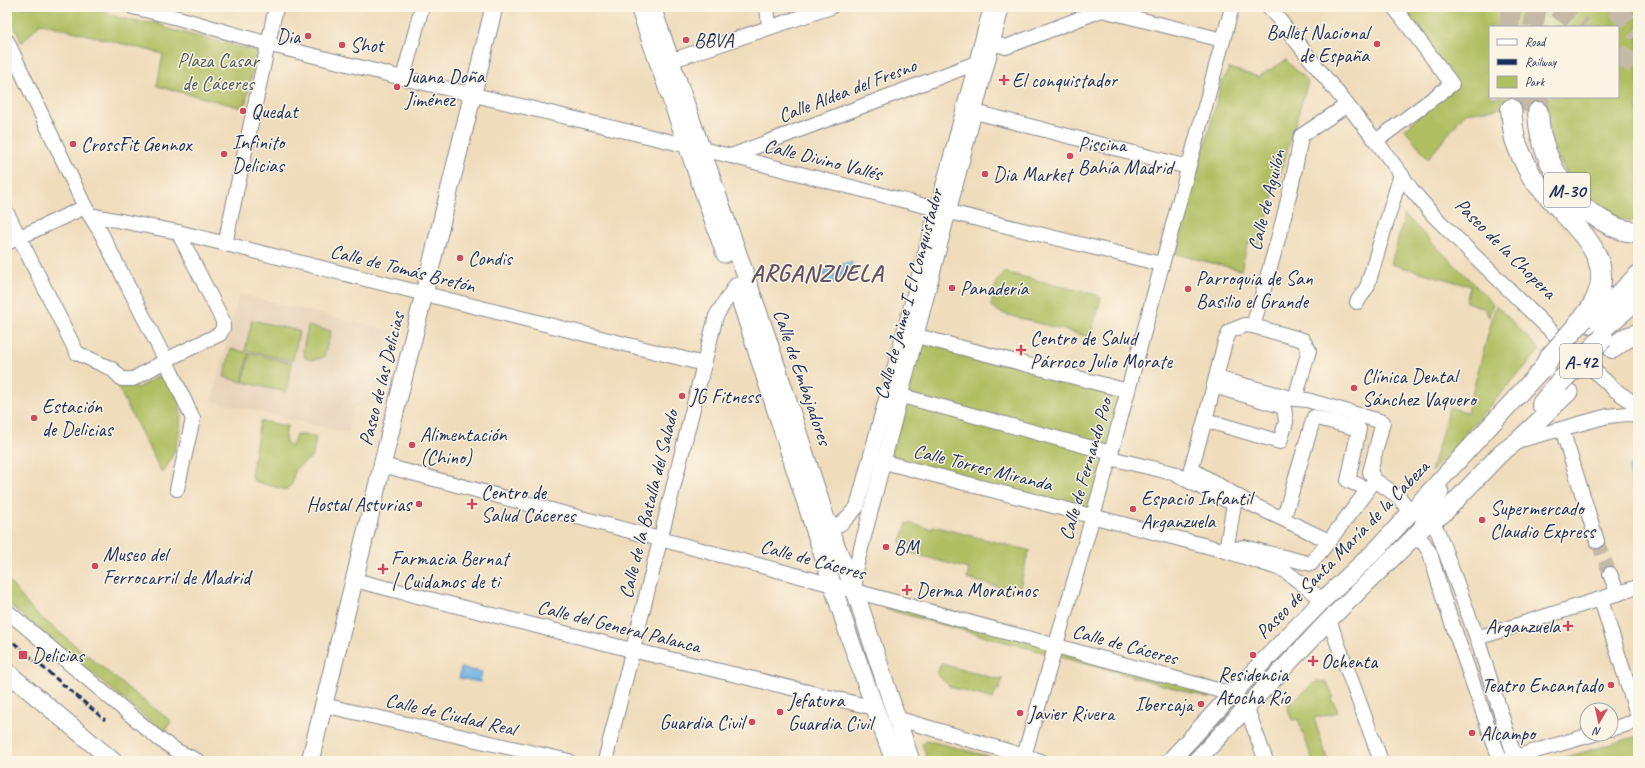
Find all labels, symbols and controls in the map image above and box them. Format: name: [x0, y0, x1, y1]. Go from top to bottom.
place label: Ballet Nacional de España: [1266, 20, 1373, 68]
place label: Dia: [276, 24, 302, 49]
legend: [1489, 26, 1619, 98]
place label: BBVA: [694, 28, 734, 53]
marker: Dia: [303, 31, 313, 41]
place label: Shot: [350, 33, 385, 58]
text: Road: [1525, 34, 1547, 50]
marker: BBVA: [681, 35, 691, 45]
marker: Ballet Nacional de España: [1372, 39, 1382, 49]
marker: Shot: [337, 40, 347, 50]
park label: Plaza Casar de Cáceres: [177, 48, 260, 96]
street label: Calle Aldea del Fresno: [775, 52, 921, 128]
text: Railway: [1525, 54, 1557, 70]
place label: Juana Doña Jiménez: [404, 64, 486, 112]
place label: El conquistador: [1012, 68, 1119, 93]
text: Park: [1525, 74, 1546, 90]
marker: El conquistador: [999, 75, 1009, 85]
marker: Juana Doña Jiménez: [392, 82, 402, 92]
place label: Quedat: [251, 99, 300, 124]
marker: Quedat: [238, 106, 248, 116]
place label: Infinito Delicias: [232, 130, 286, 178]
place label: CrossFit Gennox: [81, 132, 193, 157]
place label: Piscina Bahía Madrid: [1078, 132, 1176, 180]
street label: Calle Divino Vallés: [761, 133, 886, 187]
marker: CrossFit Gennox: [68, 139, 78, 149]
street label: Calle de Aguilón: [1242, 146, 1291, 253]
marker: Infinito Delicias: [219, 149, 229, 159]
marker: Piscina Bahía Madrid: [1065, 151, 1075, 161]
place label: Dia Market: [993, 162, 1075, 187]
marker: Dia Market: [980, 169, 990, 179]
road number: M-30: [1544, 173, 1590, 207]
street label: Calle de Jaime I El Conquistador: [868, 184, 949, 402]
street label: Paseo de la Chopera: [1450, 193, 1563, 306]
street label: Calle de Tomás Bretón: [328, 238, 479, 299]
place label: Condis: [468, 246, 514, 271]
marker: Condis: [455, 253, 465, 263]
district label: ARGANZUELA: [751, 258, 884, 288]
place label: Parroquia de San Basilio el Grande: [1196, 266, 1314, 314]
place label: Panadería: [960, 276, 1030, 301]
marker: Panadería: [947, 283, 957, 293]
marker: Parroquia de San Basilio el Grande: [1183, 284, 1193, 294]
street label: Calle de Embajadores: [768, 306, 838, 451]
street label: Paseo de las Delicias: [353, 308, 411, 448]
place label: Centro de Salud Párroco Julio Morate: [1030, 326, 1173, 374]
marker: Centro de Salud Párroco Julio Morate: [1015, 344, 1027, 356]
road number: A-42: [1560, 344, 1602, 378]
place label: Clínica Dental Sánchez Vaquero: [1362, 364, 1478, 412]
marker: Clínica Dental Sánchez Vaquero: [1349, 383, 1359, 393]
place label: JG Fitness: [689, 384, 762, 409]
marker: JG Fitness: [677, 391, 687, 401]
street label: Calle de Fernando Poo: [1053, 393, 1118, 543]
place label: Estación de Delicias: [42, 394, 115, 442]
street label: Calle de la Batalla del Salado: [613, 405, 684, 601]
marker: Estación de Delicias: [29, 413, 39, 423]
place label: Alimentación (Chino): [420, 422, 508, 470]
street label: Calle Torres Miranda: [911, 438, 1056, 497]
marker: Alimentación (Chino): [407, 440, 417, 450]
street label: Paseo de Santa María de la Cabeza: [1250, 453, 1436, 644]
place label: Centro de Salud Cáceres: [481, 480, 577, 528]
place label: Espacio Infantil Arganzuela: [1141, 486, 1256, 534]
place label: Hostal Asturias: [307, 492, 413, 517]
place label: Supermercado Claudio Express: [1490, 496, 1597, 544]
marker: Centro de Salud Cáceres: [466, 498, 478, 510]
marker: Hostal Asturias: [414, 499, 424, 509]
marker: Espacio Infantil Arganzuela: [1128, 504, 1138, 514]
marker: Supermercado Claudio Express: [1477, 515, 1487, 525]
street label: Calle de Cáceres: [758, 533, 870, 586]
place label: BM: [894, 535, 920, 560]
place label: Museo del Ferrocarril de Madrid: [103, 542, 253, 590]
marker: BM: [881, 542, 891, 552]
place label: Farmacia Bernat | Cuidamos de ti: [391, 546, 512, 594]
marker: Museo del Ferrocarril de Madrid: [90, 561, 100, 571]
marker: Farmacia Bernat | Cuidamos de ti: [378, 564, 388, 574]
place label: Derma Moratinos: [916, 578, 1039, 603]
marker: Derma Moratinos: [901, 584, 913, 596]
street label: Calle del General Palanca: [535, 594, 705, 659]
place label: Arganzuela: [1486, 614, 1561, 639]
street label: Calle de Cáceres: [1070, 618, 1182, 671]
marker: Arganzuela: [1563, 621, 1573, 631]
place label: Delicias: [32, 643, 86, 668]
marker: Delicias: [17, 649, 29, 661]
place label: Ochenta: [1321, 649, 1379, 674]
marker: Residencia Atocha Río: [1248, 650, 1258, 660]
marker: Ochenta: [1308, 656, 1318, 666]
place label: Residencia Atocha Río: [1216, 662, 1291, 710]
place label: Teatro Encantado: [1481, 673, 1604, 698]
marker: Teatro Encantado: [1606, 680, 1616, 690]
street label: Calle de Ciudad Real: [383, 687, 522, 742]
place label: Jefatura Guardia Civil: [787, 688, 876, 736]
place label: Ibercaja: [1135, 692, 1195, 717]
marker: Ibercaja: [1196, 699, 1206, 709]
place label: Javier Rivera: [1027, 701, 1116, 726]
north arrow: [1579, 702, 1619, 742]
marker: Jefatura Guardia Civil: [775, 707, 785, 717]
marker: Javier Rivera: [1015, 708, 1025, 718]
place label: Guardia Civil: [660, 710, 748, 735]
marker: Guardia Civil: [747, 717, 757, 727]
place label: Alcampo: [1480, 721, 1537, 746]
text: N: [1591, 724, 1602, 739]
marker: Alcampo: [1467, 728, 1477, 738]

